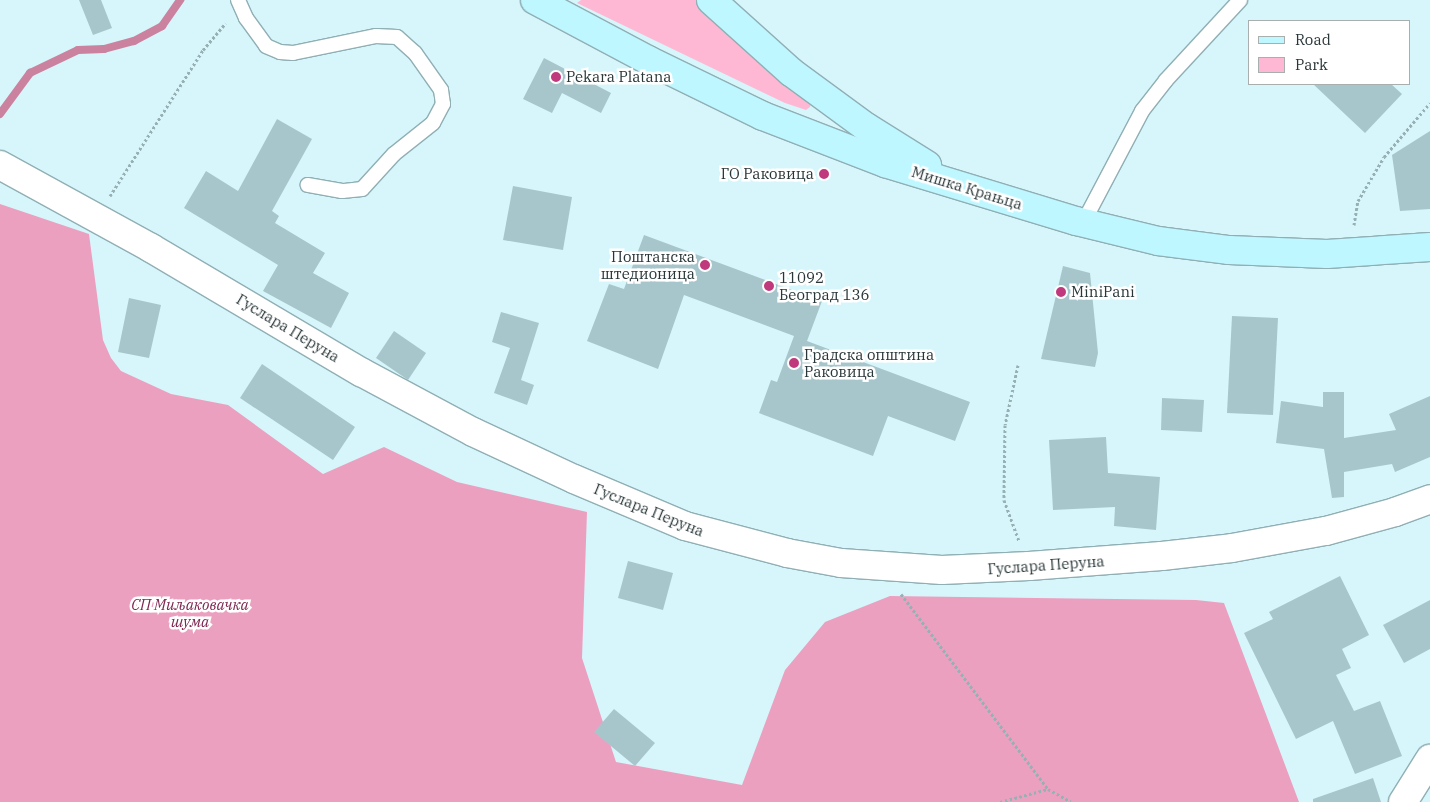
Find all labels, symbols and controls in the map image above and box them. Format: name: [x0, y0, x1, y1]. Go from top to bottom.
legend: [1248, 20, 1410, 85]
text: Road: [1295, 30, 1331, 49]
text: Park: [1295, 55, 1328, 74]
place label: Pekara Platana: [566, 68, 672, 86]
marker: Pekara Platana: [550, 71, 562, 83]
street label: Мишка Крањца: [909, 163, 1025, 213]
place label: ГО Раковица: [721, 165, 814, 183]
marker: ГО Раковица: [818, 168, 830, 180]
place label: Поштанска штедионица: [601, 247, 695, 282]
marker: Поштанска штедионица: [699, 259, 711, 271]
place label: 11092 Београд 136: [779, 268, 869, 303]
marker: 11092 Београд 136: [763, 280, 775, 292]
place label: MiniPani: [1071, 283, 1135, 301]
marker: MiniPani: [1055, 286, 1067, 298]
street label: Гуслара Перуна: [233, 290, 343, 366]
place label: Градска општина Раковица: [804, 345, 934, 380]
marker: Градска општина Раковица: [788, 357, 800, 369]
street label: Гуслара Перуна: [591, 480, 707, 540]
street label: Гуслара Перуна: [987, 552, 1105, 578]
park label: СП Миљаковачка шума: [131, 595, 249, 630]

